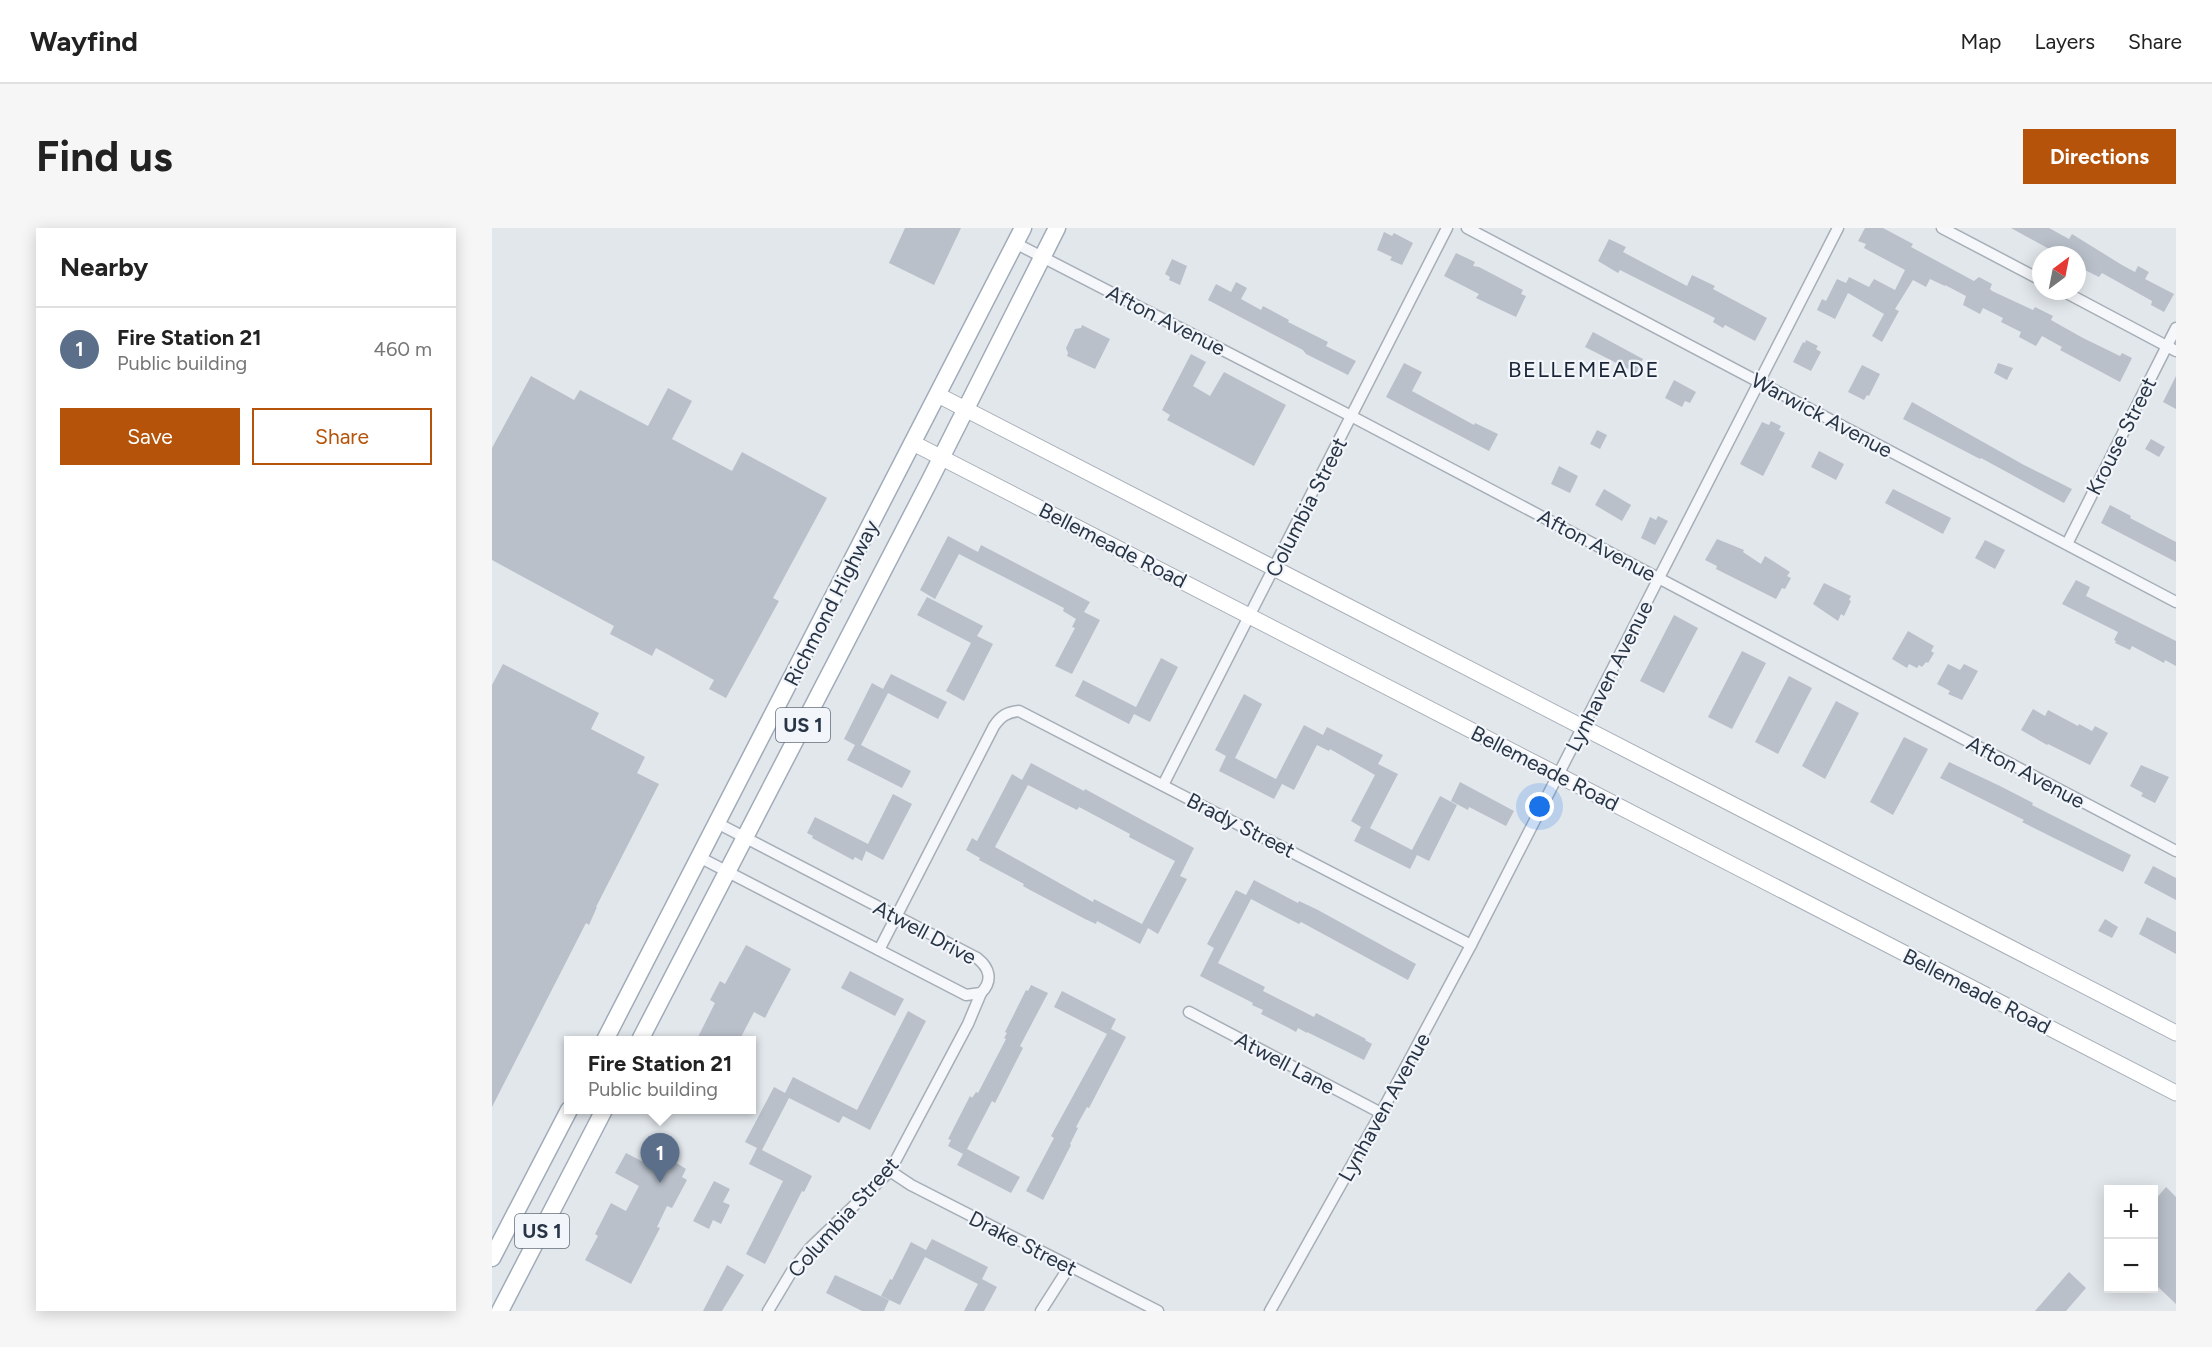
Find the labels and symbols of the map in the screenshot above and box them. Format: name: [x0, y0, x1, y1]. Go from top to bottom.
north arrow: [2032, 246, 2086, 300]
street label: Afton Avenue: [1102, 279, 1230, 361]
district label: BELLEMEADE: [1508, 356, 1660, 383]
street label: Warwick Avenue: [1747, 367, 1897, 463]
street label: Krouse Street: [2081, 373, 2161, 499]
street label: Columbia Street: [1260, 433, 1352, 581]
street label: Bellemeade Road: [1035, 497, 1191, 593]
street label: Afton Avenue: [1534, 503, 1660, 587]
street label: Richmond Highway: [778, 516, 884, 690]
street label: Lynhaven Avenue: [1560, 596, 1658, 756]
road number: US 1: [776, 708, 830, 742]
street label: Bellemeade Road: [1467, 720, 1623, 816]
street label: Afton Avenue: [1963, 730, 2089, 814]
street label: Brady Street: [1183, 787, 1299, 863]
your location: [1525, 792, 1554, 821]
street label: Atwell Drive: [869, 894, 981, 970]
street label: Bellemeade Road: [1899, 943, 2055, 1039]
street label: Atwell Lane: [1231, 1026, 1339, 1100]
street label: Lynhaven Avenue: [1333, 1028, 1435, 1186]
pin: 1: [640, 1134, 680, 1183]
street label: Columbia Street: [782, 1152, 904, 1282]
street label: Drake Street: [965, 1205, 1081, 1281]
road number: US 1: [515, 1214, 569, 1248]

